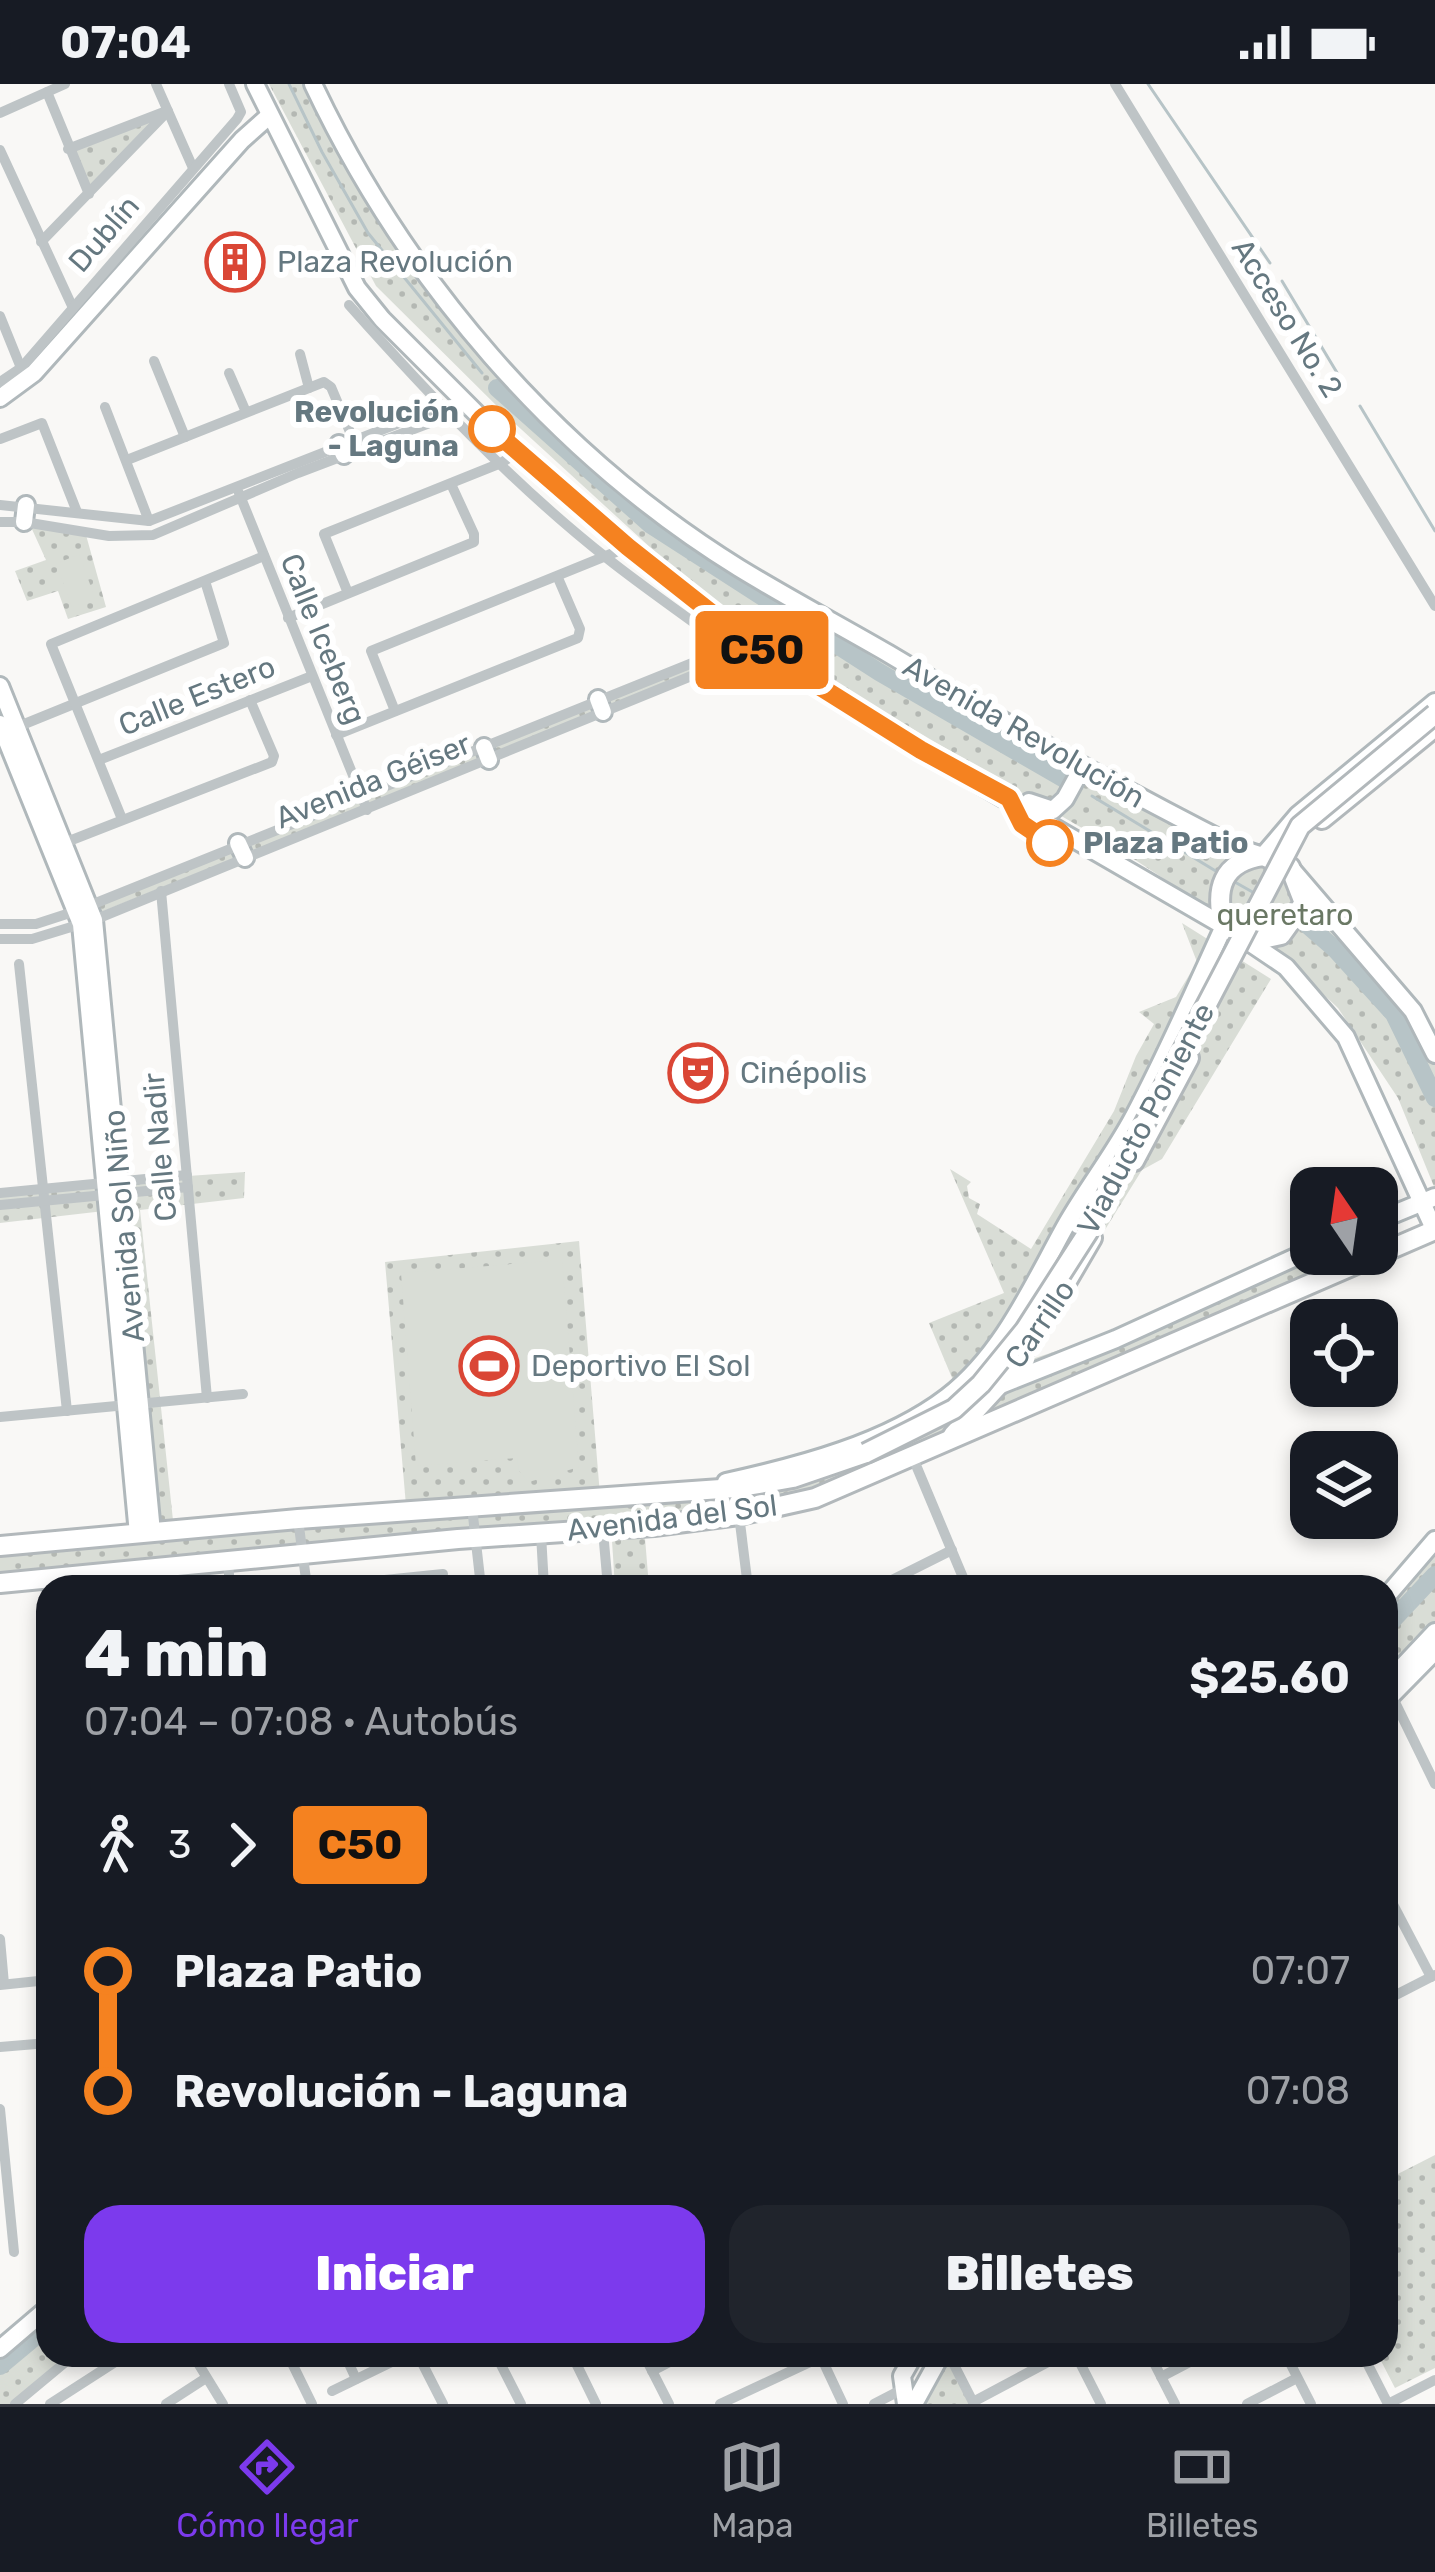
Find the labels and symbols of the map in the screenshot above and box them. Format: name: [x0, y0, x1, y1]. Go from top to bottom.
street label: Dublín: [61, 188, 147, 280]
building icon: Plaza Revolución: [204, 231, 266, 293]
street label: Acceso No. 2: [1224, 232, 1350, 404]
place label: Plaza Revolución: [277, 244, 513, 280]
place label: Revolución - Laguna: [294, 394, 459, 464]
marker: Revolución - Laguna: [470, 407, 514, 451]
street label: Calle Iceberg: [273, 549, 373, 729]
line badge: C50: [693, 611, 831, 689]
street label: Calle Estero: [113, 648, 281, 744]
street label: Avenida Revolución: [897, 648, 1151, 816]
street label: Avenida Géiser: [270, 725, 476, 837]
marker: Plaza Patio: [1028, 821, 1072, 865]
place label: Plaza Patio: [1083, 825, 1249, 861]
park label: queretaro: [1216, 897, 1354, 933]
street label: Viaducto Poniente: [1070, 997, 1222, 1241]
theatre icon: Cinépolis: [667, 1042, 729, 1104]
place label: Cinépolis: [740, 1055, 867, 1091]
street label: Calle Nadir: [136, 1071, 184, 1223]
street label: Avenida Sol Niño: [96, 1108, 152, 1344]
north arrow: [1290, 1167, 1398, 1275]
street label: Carrillo: [998, 1273, 1082, 1375]
sports icon: Deportivo El Sol: [458, 1335, 520, 1397]
place label: Deportivo El Sol: [531, 1348, 751, 1384]
street label: Avenida del Sol: [565, 1487, 779, 1549]

